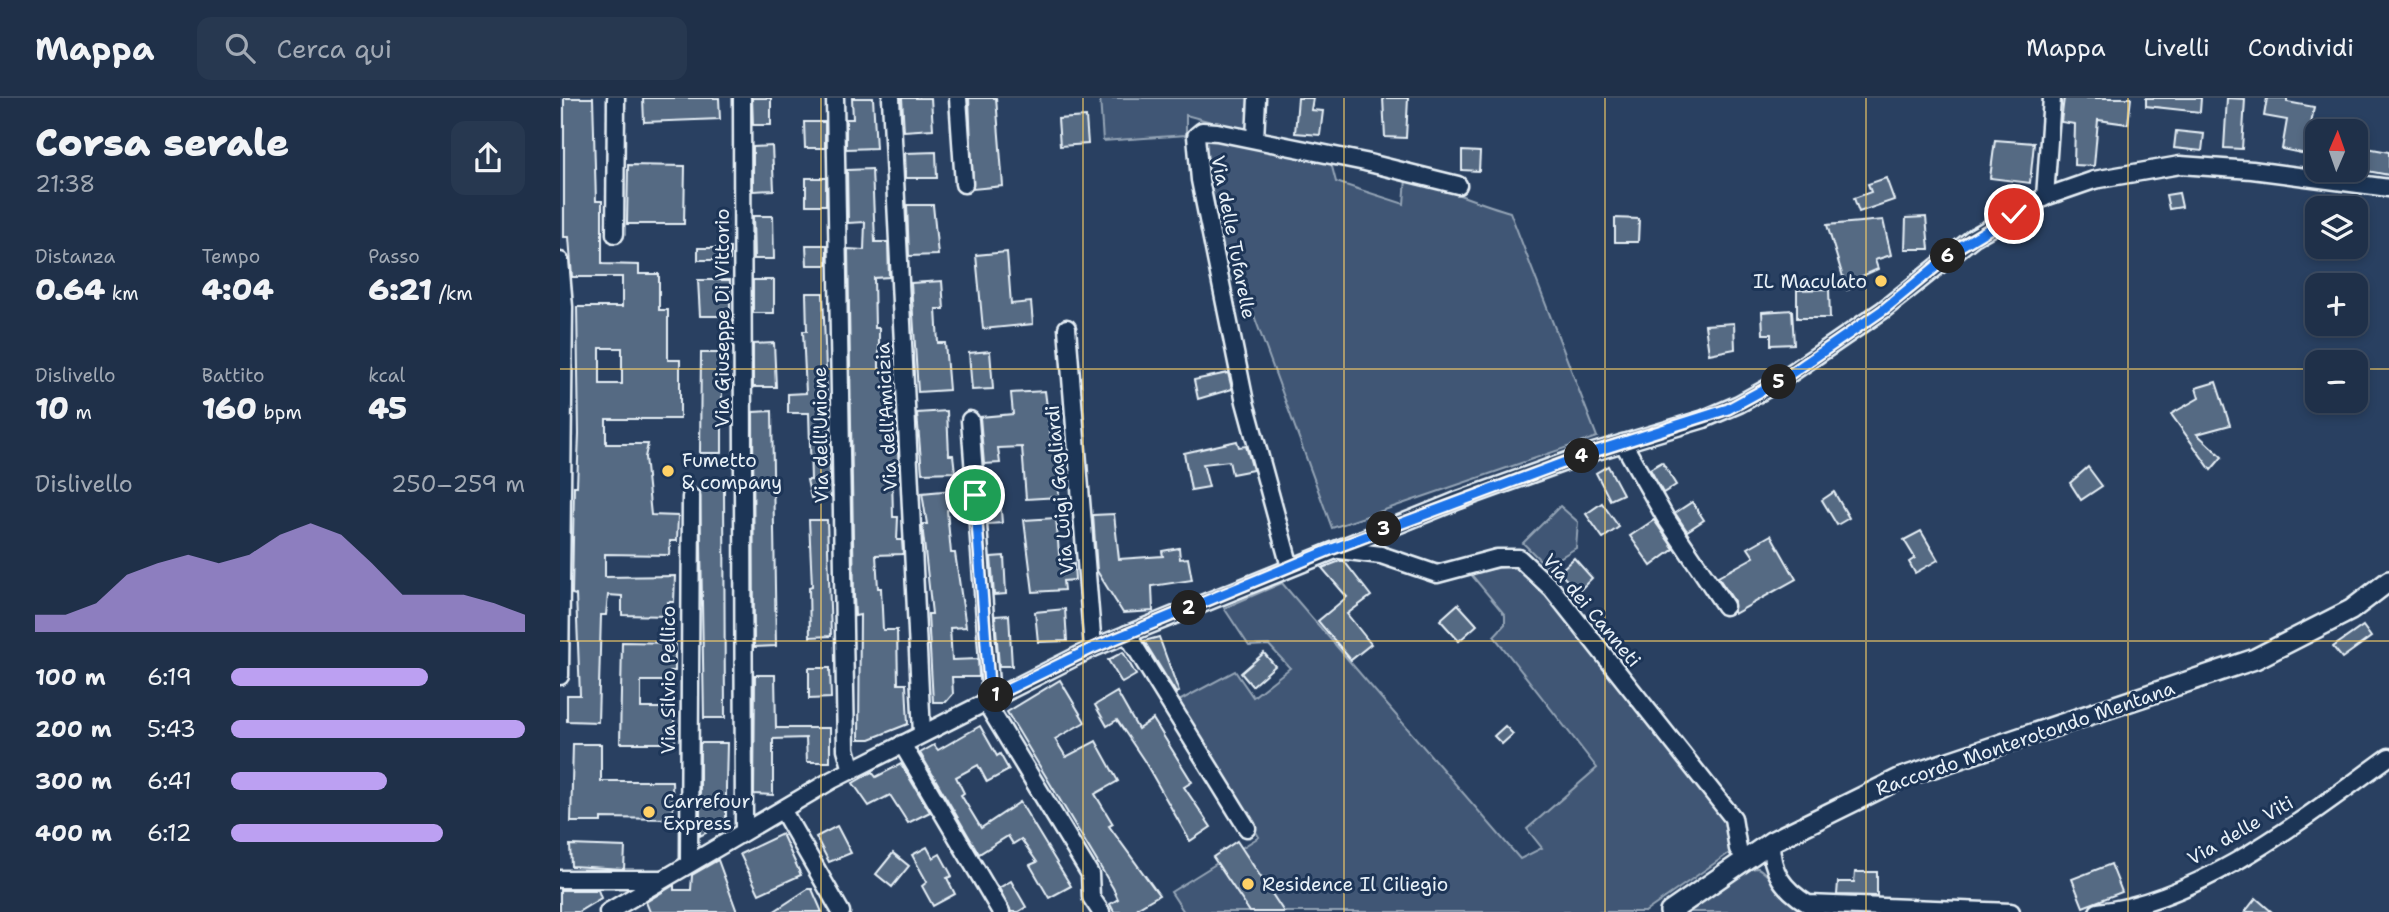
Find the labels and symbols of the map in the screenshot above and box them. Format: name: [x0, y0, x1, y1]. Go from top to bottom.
north arrow: [2305, 119, 2368, 182]
street label: Via delle Tufarelle: [1205, 153, 1262, 321]
pin: [1984, 184, 2044, 244]
street label: Via Giuseppe Di Vittorio: [710, 208, 735, 428]
pin: 6: [1930, 238, 1966, 274]
place label: IL Maculato: [1753, 269, 1867, 294]
marker: IL Maculato: [1873, 273, 1889, 289]
street label: Via dell'Amicizia: [870, 342, 903, 492]
pin: 5: [1762, 364, 1796, 400]
street label: Via dell'Unione: [807, 366, 834, 504]
street label: Via Luigi Gagliardi: [1040, 404, 1079, 576]
pin: 4: [1564, 438, 1600, 474]
place label: Fumetto & company: [682, 448, 782, 495]
marker: Fumetto & company: [660, 463, 676, 479]
pin: [945, 465, 1005, 525]
pin: 3: [1366, 512, 1402, 546]
street label: Via dei Canneti: [1537, 548, 1646, 672]
pin: 2: [1172, 590, 1206, 626]
street label: Via Silvio Pellico: [656, 606, 681, 754]
street label: Raccordo Monterotondo Mentana: [1872, 675, 2178, 801]
pin: 1: [978, 678, 1013, 712]
place label: Carrefour Express: [663, 789, 750, 836]
street label: Via delle Viti: [2183, 790, 2298, 871]
marker: Carrefour Express: [641, 804, 657, 820]
place label: Residence Il Ciliegio: [1262, 872, 1448, 897]
marker: Residence Il Ciliegio: [1240, 876, 1256, 892]

